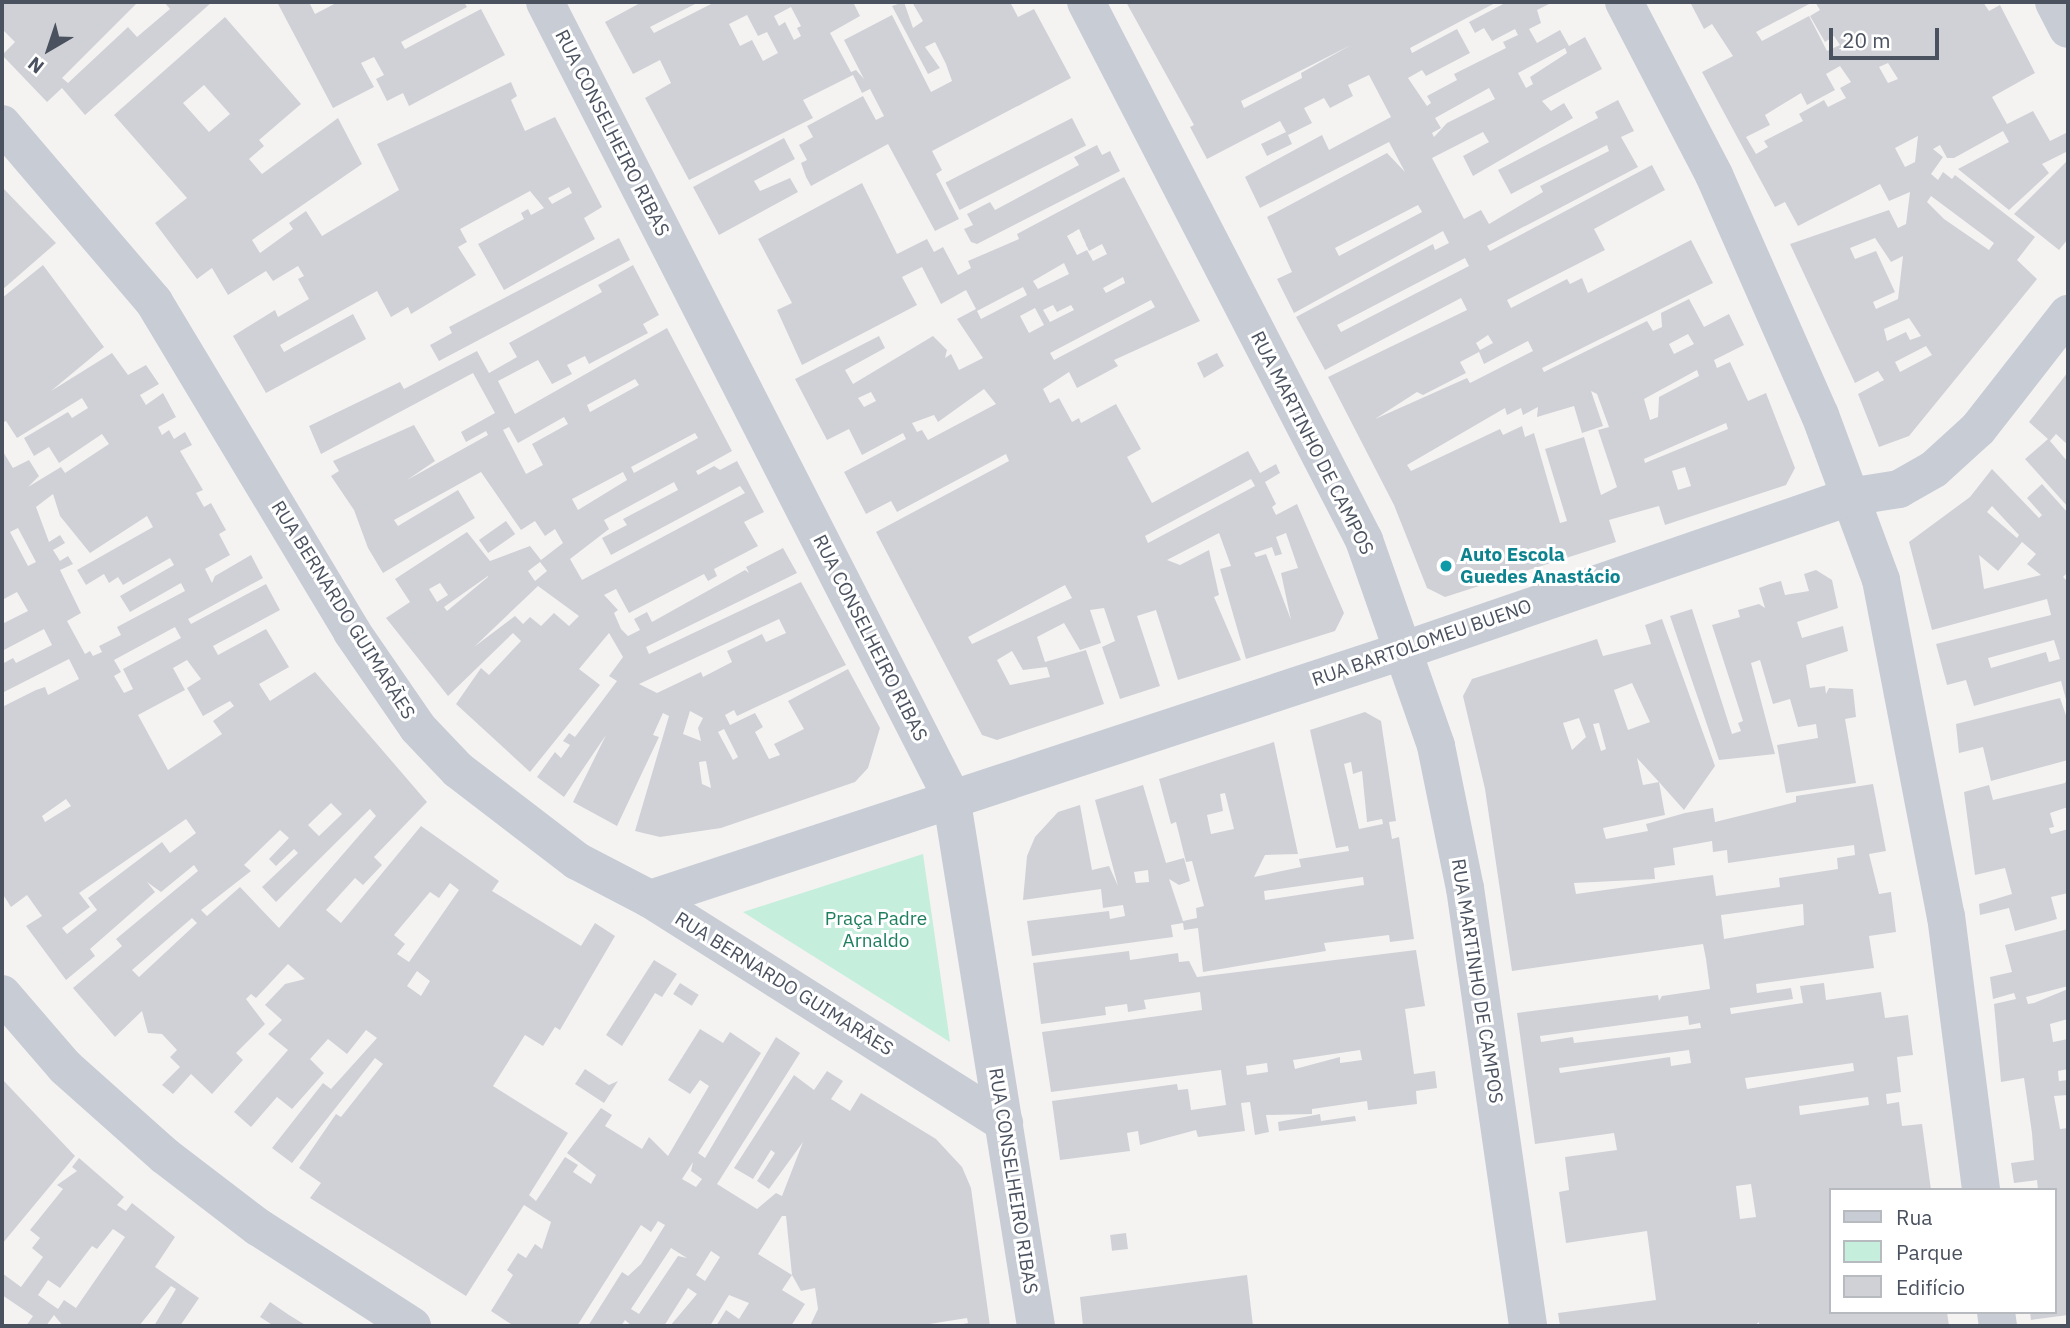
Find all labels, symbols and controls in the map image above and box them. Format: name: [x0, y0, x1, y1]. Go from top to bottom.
north arrow: [14, 14, 84, 84]
scale bar: [1832, 14, 1942, 58]
street label: RUA CONSELHEIRO RIBAS: [550, 26, 674, 240]
text: 20 m: [1842, 26, 1891, 54]
text: N: [23, 52, 49, 79]
street label: RUA MARTINHO DE CAMPOS: [1246, 328, 1378, 558]
street label: RUA BERNARDO GUIMARÃES: [266, 497, 420, 723]
street label: RUA CONSELHEIRO RIBAS: [808, 531, 932, 745]
place label: Auto Escola Guedes Anastácio: [1460, 544, 1621, 588]
marker: Auto Escola Guedes Anastácio: [1438, 558, 1454, 574]
street label: RUA BARTOLOMEU BUENO: [1309, 595, 1535, 691]
street label: RUA MARTINHO DE CAMPOS: [1446, 857, 1508, 1105]
street label: RUA BERNARDO GUIMARÃES: [671, 907, 897, 1061]
park label: Praça Padre Arnaldo: [825, 908, 927, 952]
street label: RUA CONSELHEIRO RIBAS: [984, 1066, 1042, 1296]
legend: [1828, 1188, 2056, 1314]
text: Rua: [1896, 1203, 1933, 1231]
text: Parque: [1896, 1238, 1963, 1266]
text: Edifício: [1896, 1273, 1965, 1301]

